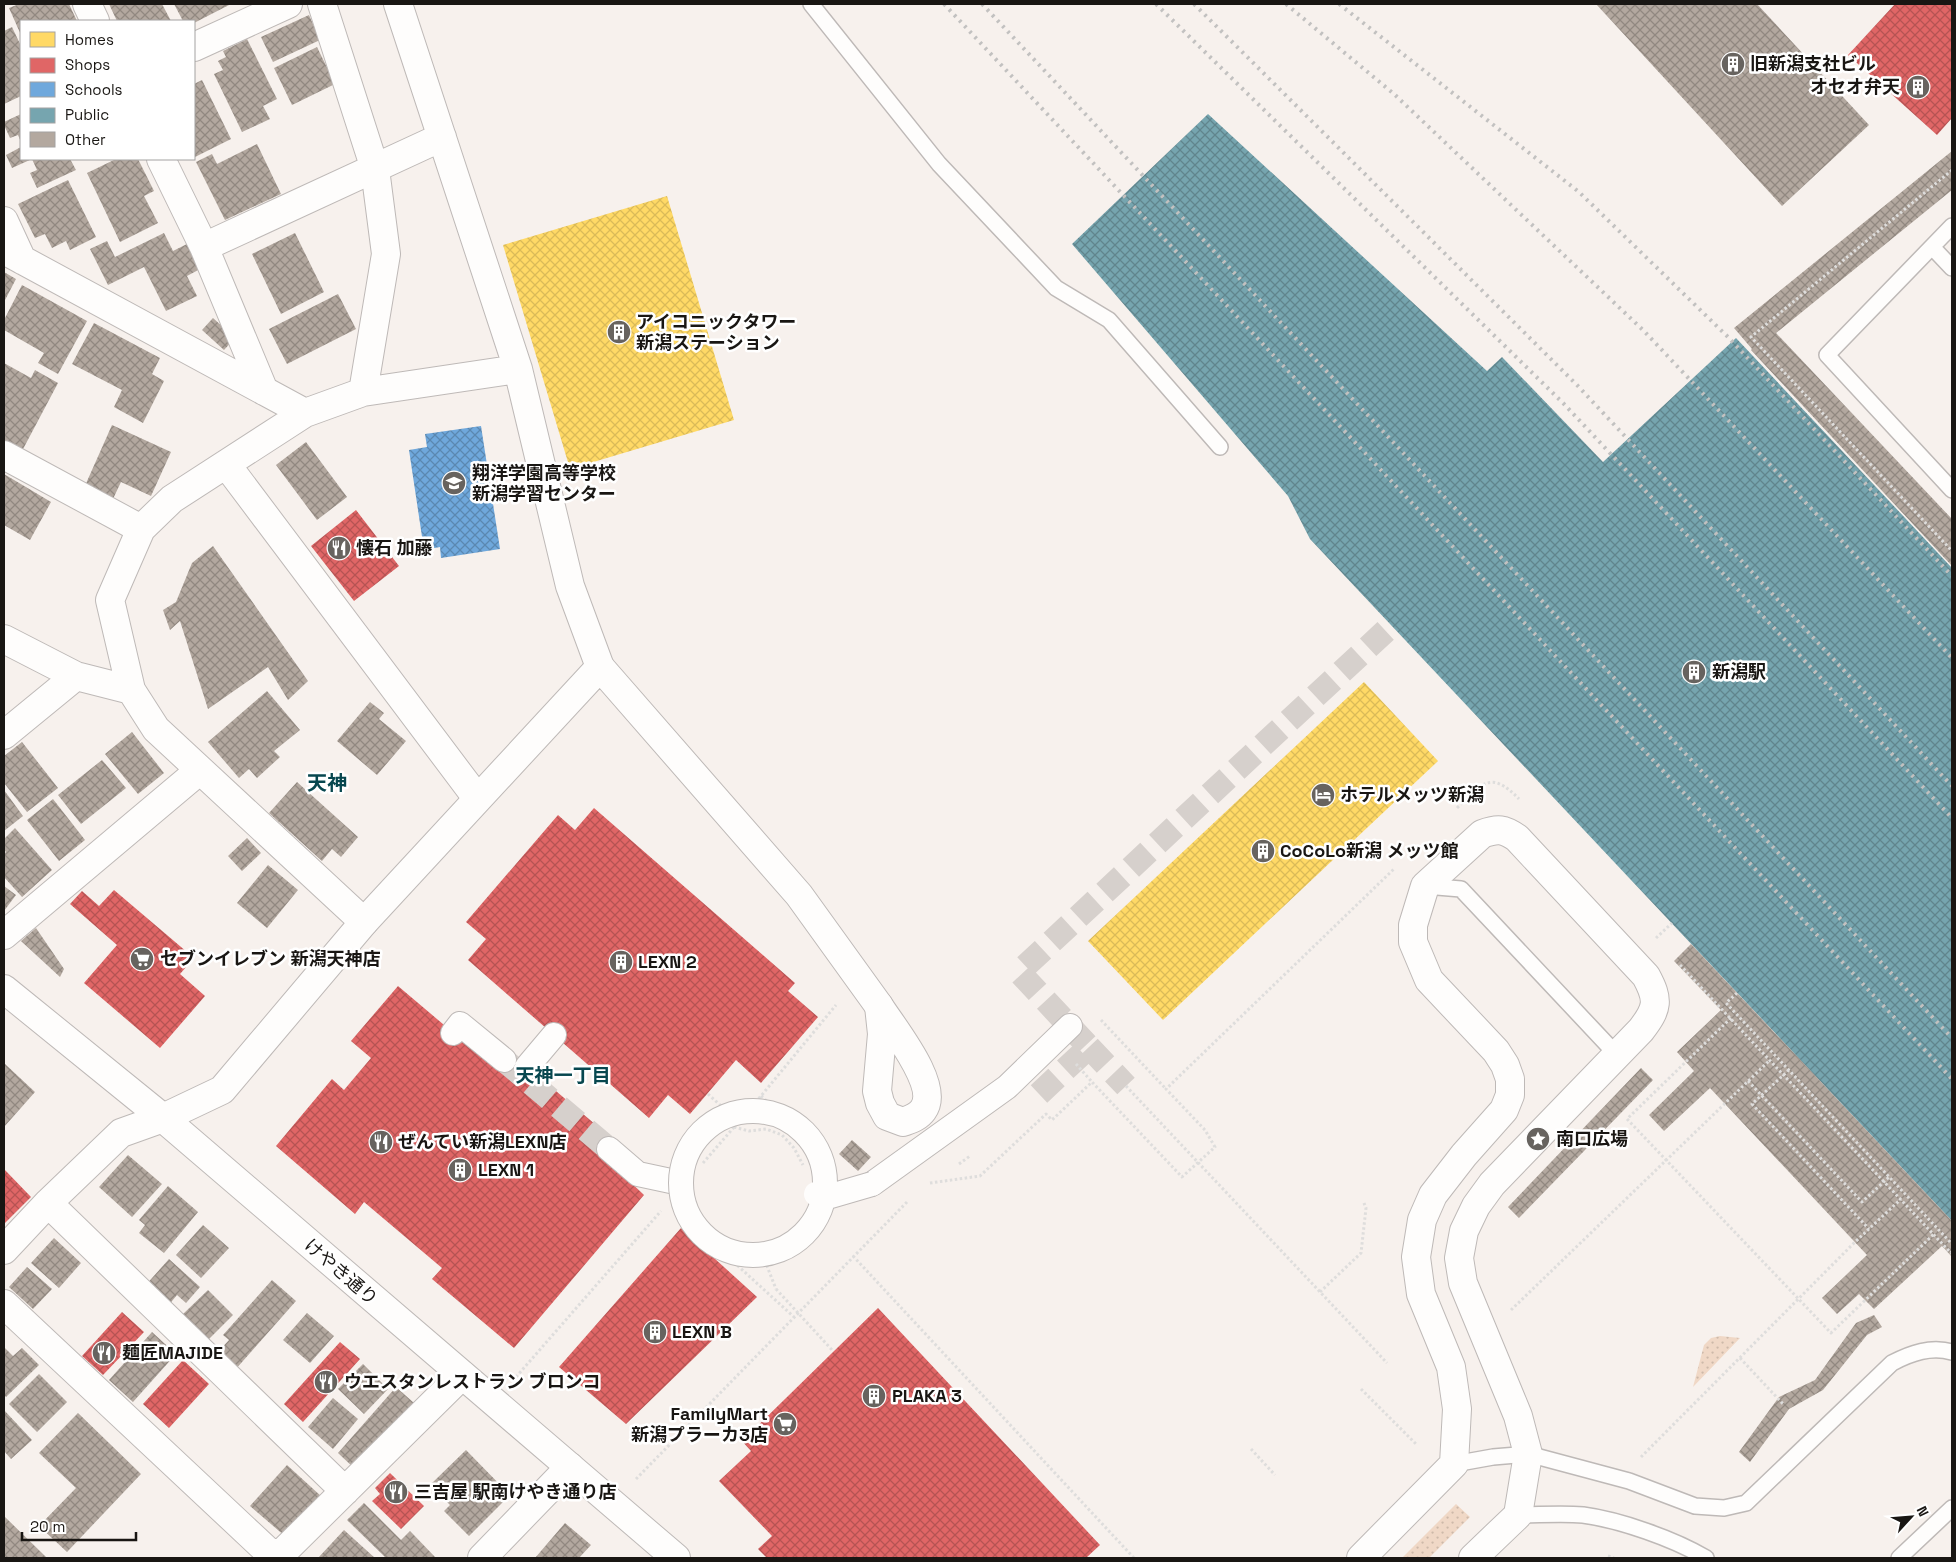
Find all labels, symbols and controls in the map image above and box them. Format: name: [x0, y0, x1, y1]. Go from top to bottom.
legend: [20, 20, 195, 160]
text: Homes: [65, 30, 114, 49]
building icon: 旧新潟支社ビル: [1720, 51, 1746, 77]
place label: 旧新潟支社ビル: [1750, 52, 1876, 75]
text: Shops: [65, 55, 110, 74]
building icon: オセオ弁天: [1905, 74, 1931, 100]
place label: オセオ弁天: [1810, 75, 1900, 98]
text: Schools: [65, 80, 123, 99]
text: Public: [65, 105, 109, 124]
text: Other: [65, 130, 106, 149]
place label: アイコニックタワー 新潟ステーション: [636, 310, 796, 354]
building icon: アイコニックタワー 新潟ステーション: [606, 319, 632, 345]
place label: 翔洋学園高等学校 新潟学習センター: [472, 461, 616, 505]
school or university icon: 翔洋学園高等学校 新潟学習センター: [441, 470, 467, 496]
restaurant icon: 懐石 加藤: [326, 535, 352, 561]
place label: 懐石 加藤: [356, 536, 433, 559]
building icon: 新潟駅: [1681, 659, 1707, 685]
place label: 新潟駅: [1712, 660, 1766, 683]
district label: 天神: [307, 770, 347, 796]
hotel icon: ホテルメッツ新潟: [1310, 782, 1336, 808]
place label: ホテルメッツ新潟: [1340, 783, 1484, 806]
building icon: CoCoLo新潟 メッツ館: [1250, 838, 1276, 864]
place label: CoCoLo新潟 メッツ館: [1280, 839, 1459, 862]
supermarket icon: セブンイレブン 新潟天神店: [129, 946, 155, 972]
place label: セブンイレブン 新潟天神店: [160, 947, 381, 970]
building icon: LEXN 2: [608, 949, 634, 975]
place label: LEXN 2: [638, 950, 697, 973]
district label: 天神一丁目: [515, 1063, 611, 1088]
place icon: 南口広場: [1525, 1126, 1551, 1152]
place label: 南口広場: [1556, 1127, 1628, 1150]
restaurant icon: ぜんてい新潟LEXN店: [368, 1129, 394, 1155]
place label: ぜんてい新潟LEXN店: [398, 1130, 566, 1153]
building icon: LEXN 1: [447, 1157, 473, 1183]
place label: LEXN 1: [478, 1158, 534, 1181]
street label: けやき通り: [300, 1233, 383, 1310]
building icon: LEXN B: [642, 1319, 668, 1345]
place label: LEXN B: [672, 1320, 732, 1343]
restaurant icon: 麺匠MAJIDE: [91, 1340, 117, 1366]
place label: 麺匠MAJIDE: [122, 1341, 223, 1364]
restaurant icon: ウエスタンレストラン ブロンコ: [313, 1369, 339, 1395]
place label: ウエスタンレストラン ブロンコ: [344, 1370, 601, 1393]
building icon: PLAKA 3: [861, 1383, 887, 1409]
place label: PLAKA 3: [892, 1384, 962, 1407]
place label: FamilyMart 新潟プラーカ3店: [631, 1402, 768, 1446]
supermarket icon: FamilyMart 新潟プラーカ3店: [772, 1411, 798, 1437]
restaurant icon: 三吉屋 駅南けやき通り店: [383, 1479, 409, 1505]
place label: 三吉屋 駅南けやき通り店: [414, 1480, 617, 1503]
north arrow: [1886, 1492, 1936, 1542]
text: N: [1913, 1503, 1933, 1519]
scale bar: [22, 1510, 136, 1542]
text: 20 m: [30, 1517, 65, 1536]

